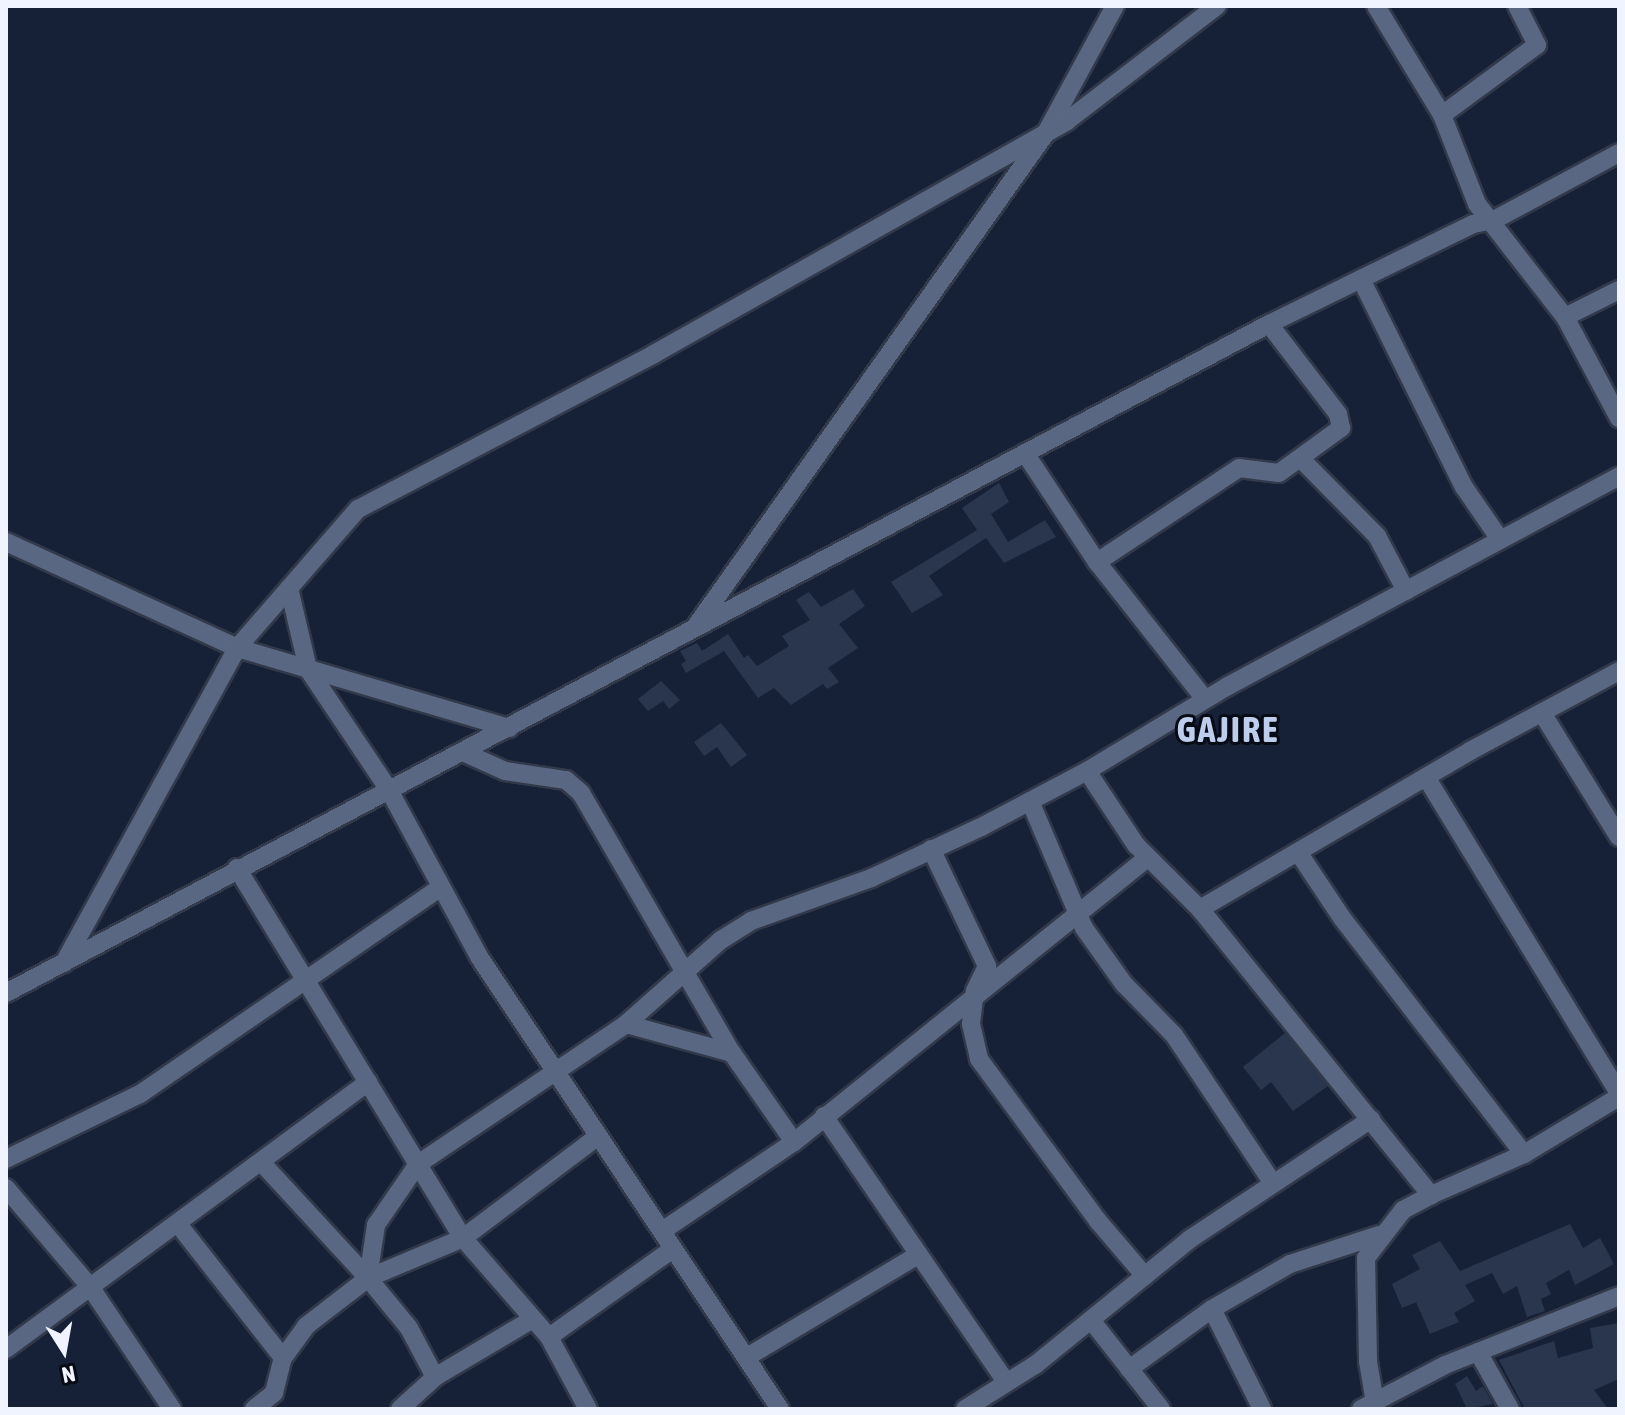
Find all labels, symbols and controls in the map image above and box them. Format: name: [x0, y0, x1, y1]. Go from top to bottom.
district label: GAJIRE: [1177, 708, 1279, 752]
north arrow: [24, 1311, 104, 1391]
text: N: [60, 1361, 77, 1389]

